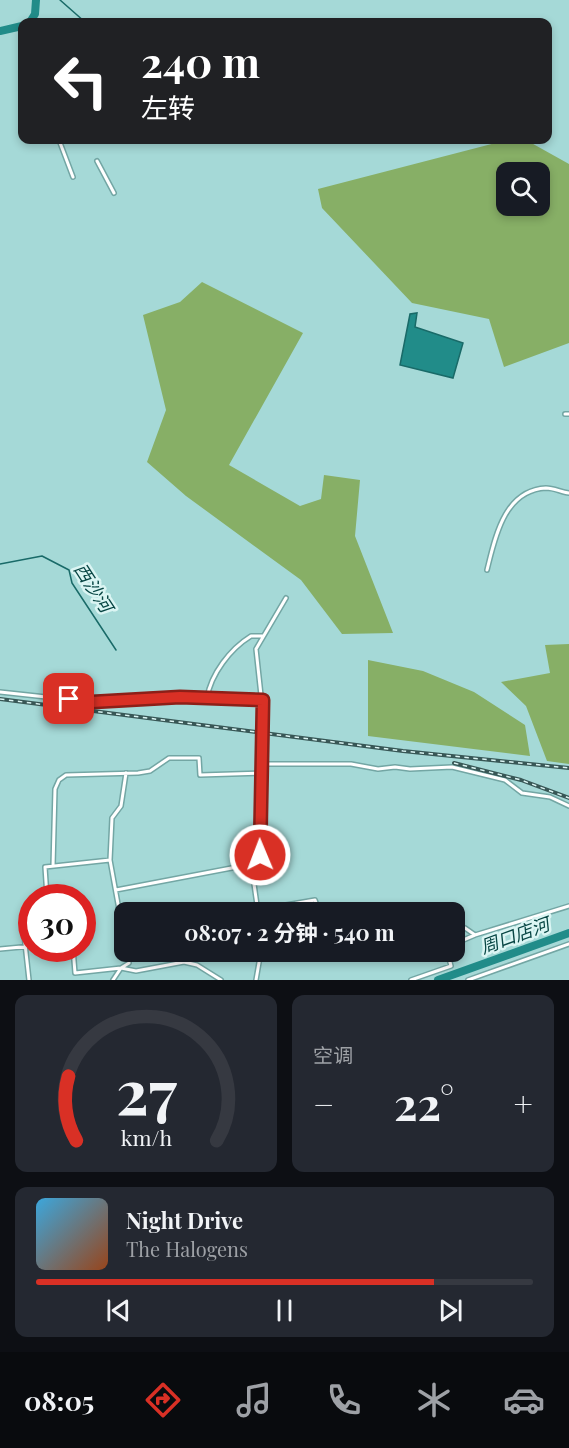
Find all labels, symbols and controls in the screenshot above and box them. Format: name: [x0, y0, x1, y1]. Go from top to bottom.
text: 240 m: [141, 33, 260, 89]
icon: left: [42, 42, 120, 120]
text: 左转: [141, 89, 195, 125]
map controls: [496, 162, 550, 216]
button: search: [496, 162, 550, 216]
water label: 西沙河: [69, 558, 120, 619]
pin: [43, 673, 94, 724]
icon: arrive: [52, 682, 85, 715]
position arrow: [228, 823, 292, 887]
speed limit sign: 30: [18, 884, 96, 962]
water label: 周口店河: [477, 910, 555, 959]
text: 08:07 · 2 分钟 · 540 m: [184, 917, 395, 947]
text: 空调: [313, 1041, 353, 1068]
text: 27: [115, 1047, 177, 1131]
text: 22°: [394, 1072, 454, 1132]
text: −: [313, 1081, 334, 1125]
text: +: [514, 1081, 533, 1125]
text: km/h: [120, 1123, 172, 1151]
text: Night Drive: [126, 1205, 243, 1235]
text: The Halogens: [126, 1235, 248, 1262]
icon: previous: [102, 1294, 135, 1327]
icon: pause: [268, 1294, 301, 1327]
icon: next: [434, 1294, 467, 1327]
icon: directions: [142, 1379, 184, 1421]
icon: music: [233, 1379, 275, 1421]
icon: phone: [323, 1379, 365, 1421]
icon: climate: [413, 1379, 455, 1421]
icon: car: [503, 1379, 545, 1421]
text: 08:05: [24, 1382, 94, 1418]

